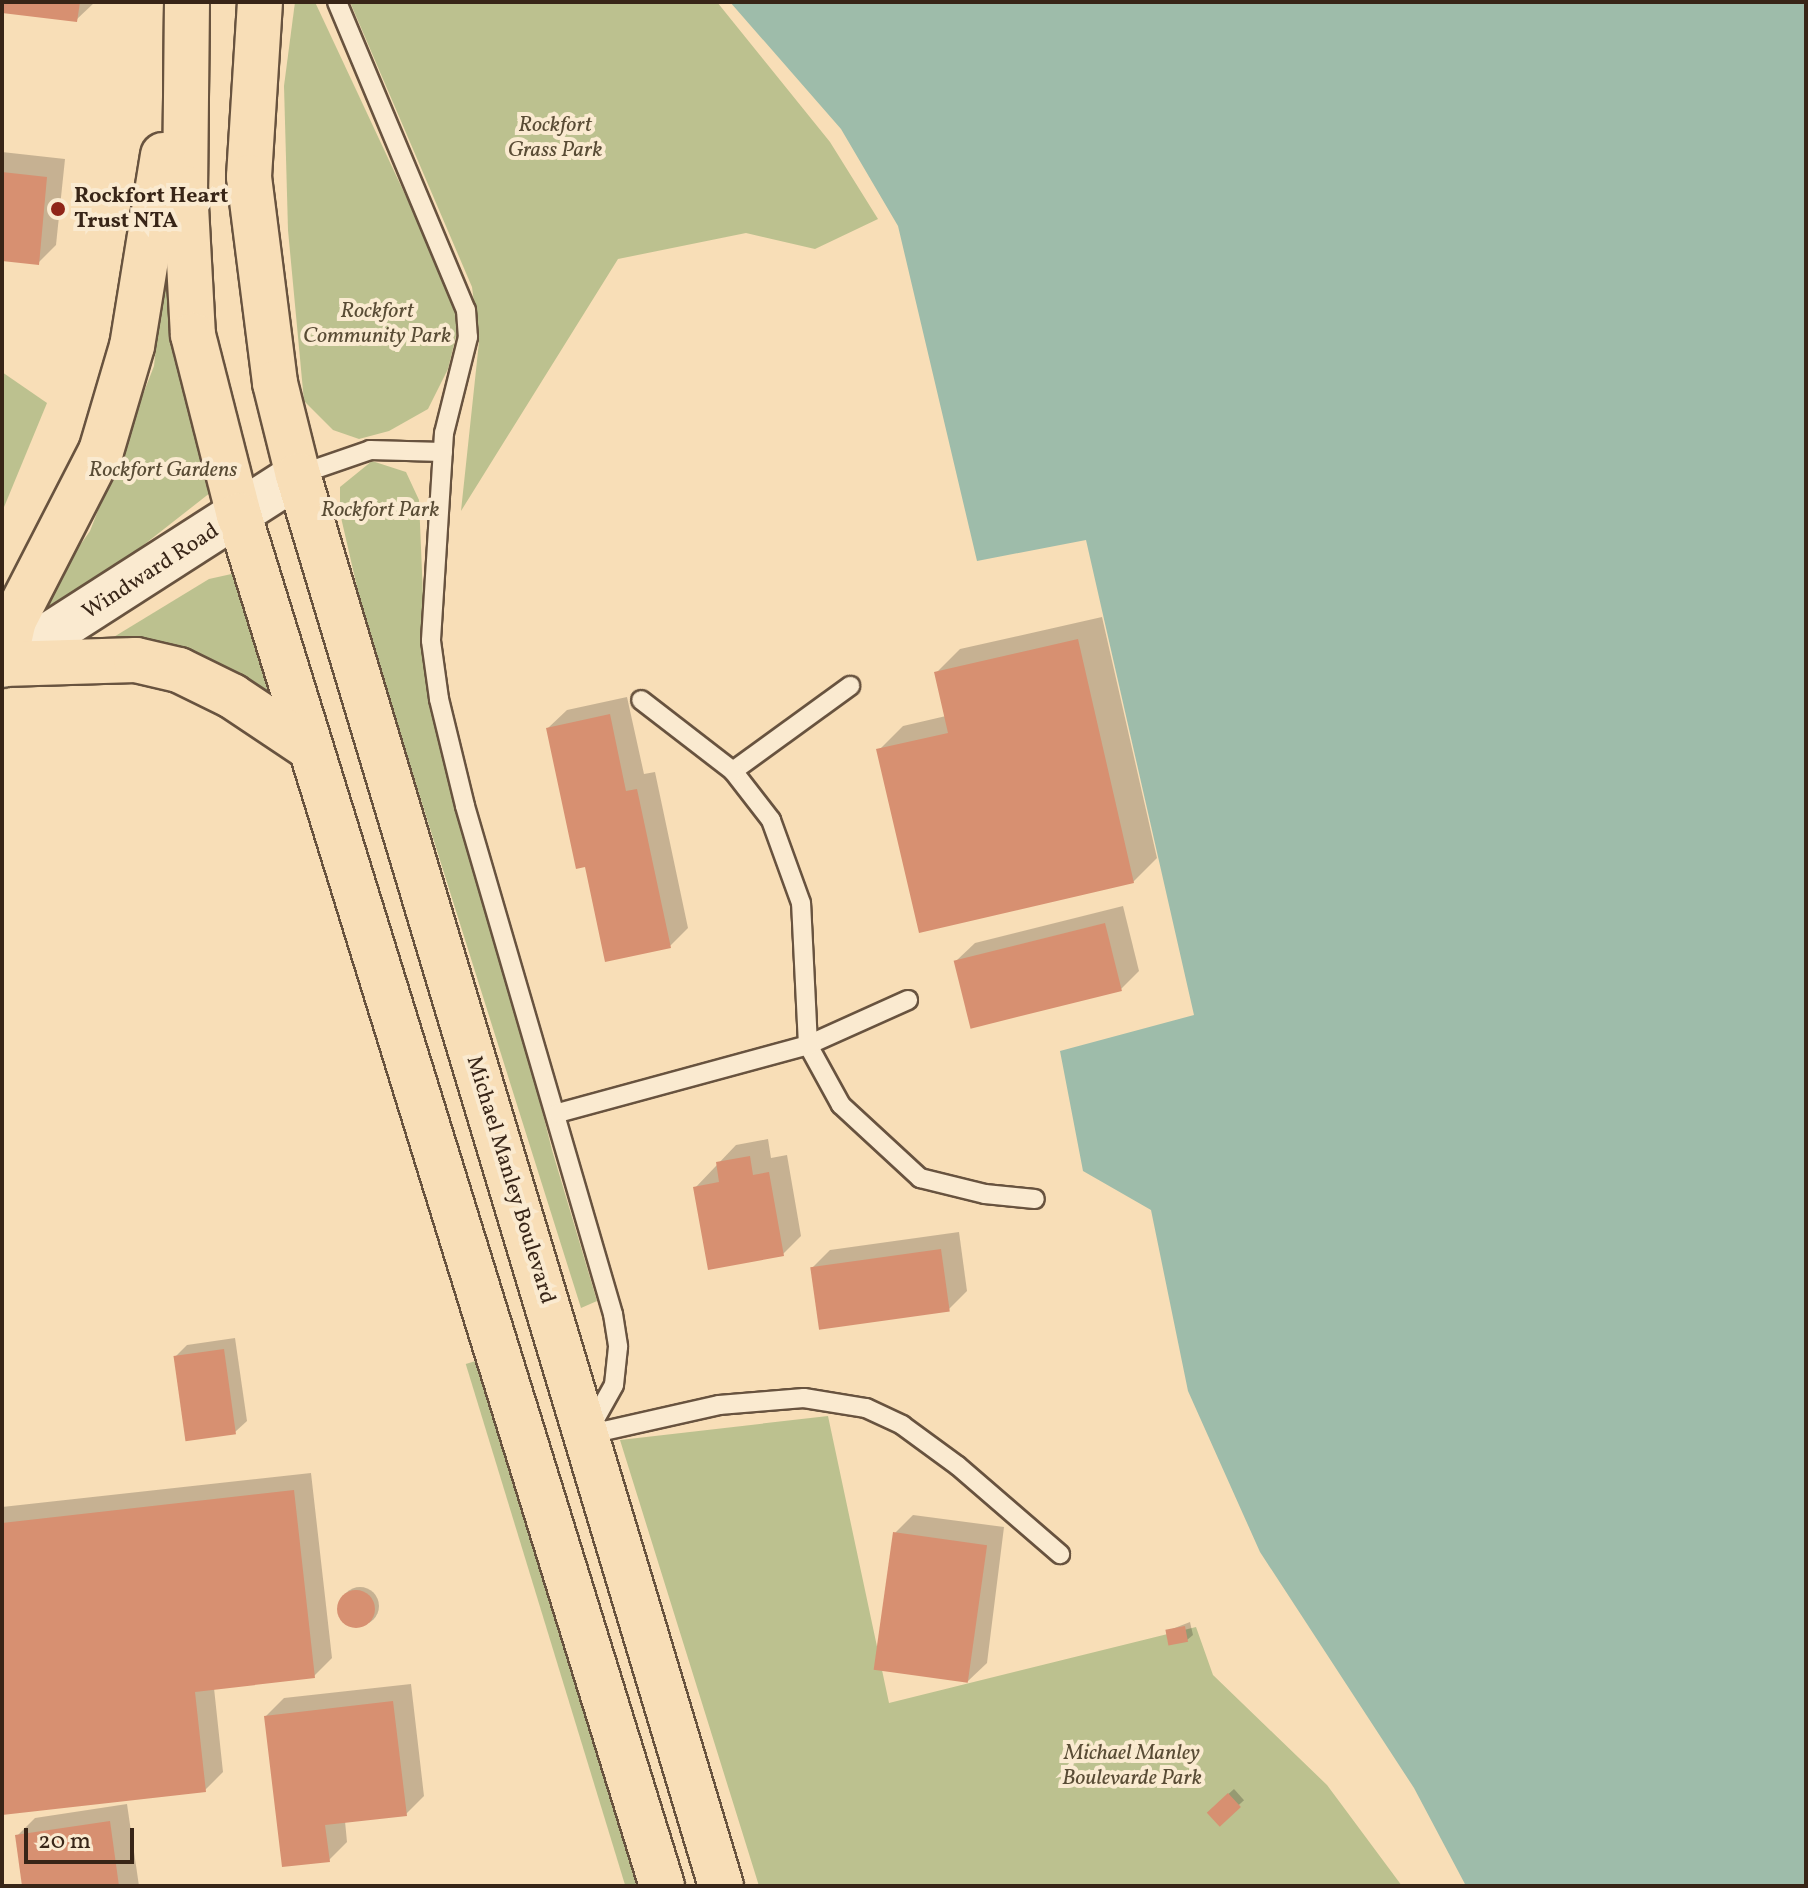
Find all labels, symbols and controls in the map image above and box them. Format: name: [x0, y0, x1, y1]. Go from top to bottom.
park label: Rockfort Grass Park: [508, 112, 602, 164]
place label: Rockfort Heart Trust NTA: [74, 183, 228, 234]
marker: Rockfort Heart Trust NTA: [49, 200, 67, 218]
park label: Rockfort Community Park: [303, 298, 451, 350]
park label: Rockfort Gardens: [89, 458, 237, 484]
park label: Rockfort Park: [321, 498, 439, 524]
street label: Windward Road: [78, 518, 224, 626]
street label: Michael Manley Boulevard: [460, 1053, 560, 1307]
park label: Michael Manley Boulevarde Park: [1062, 1740, 1202, 1792]
scale bar: [28, 1812, 138, 1862]
text: 20 m: [38, 1825, 91, 1859]

